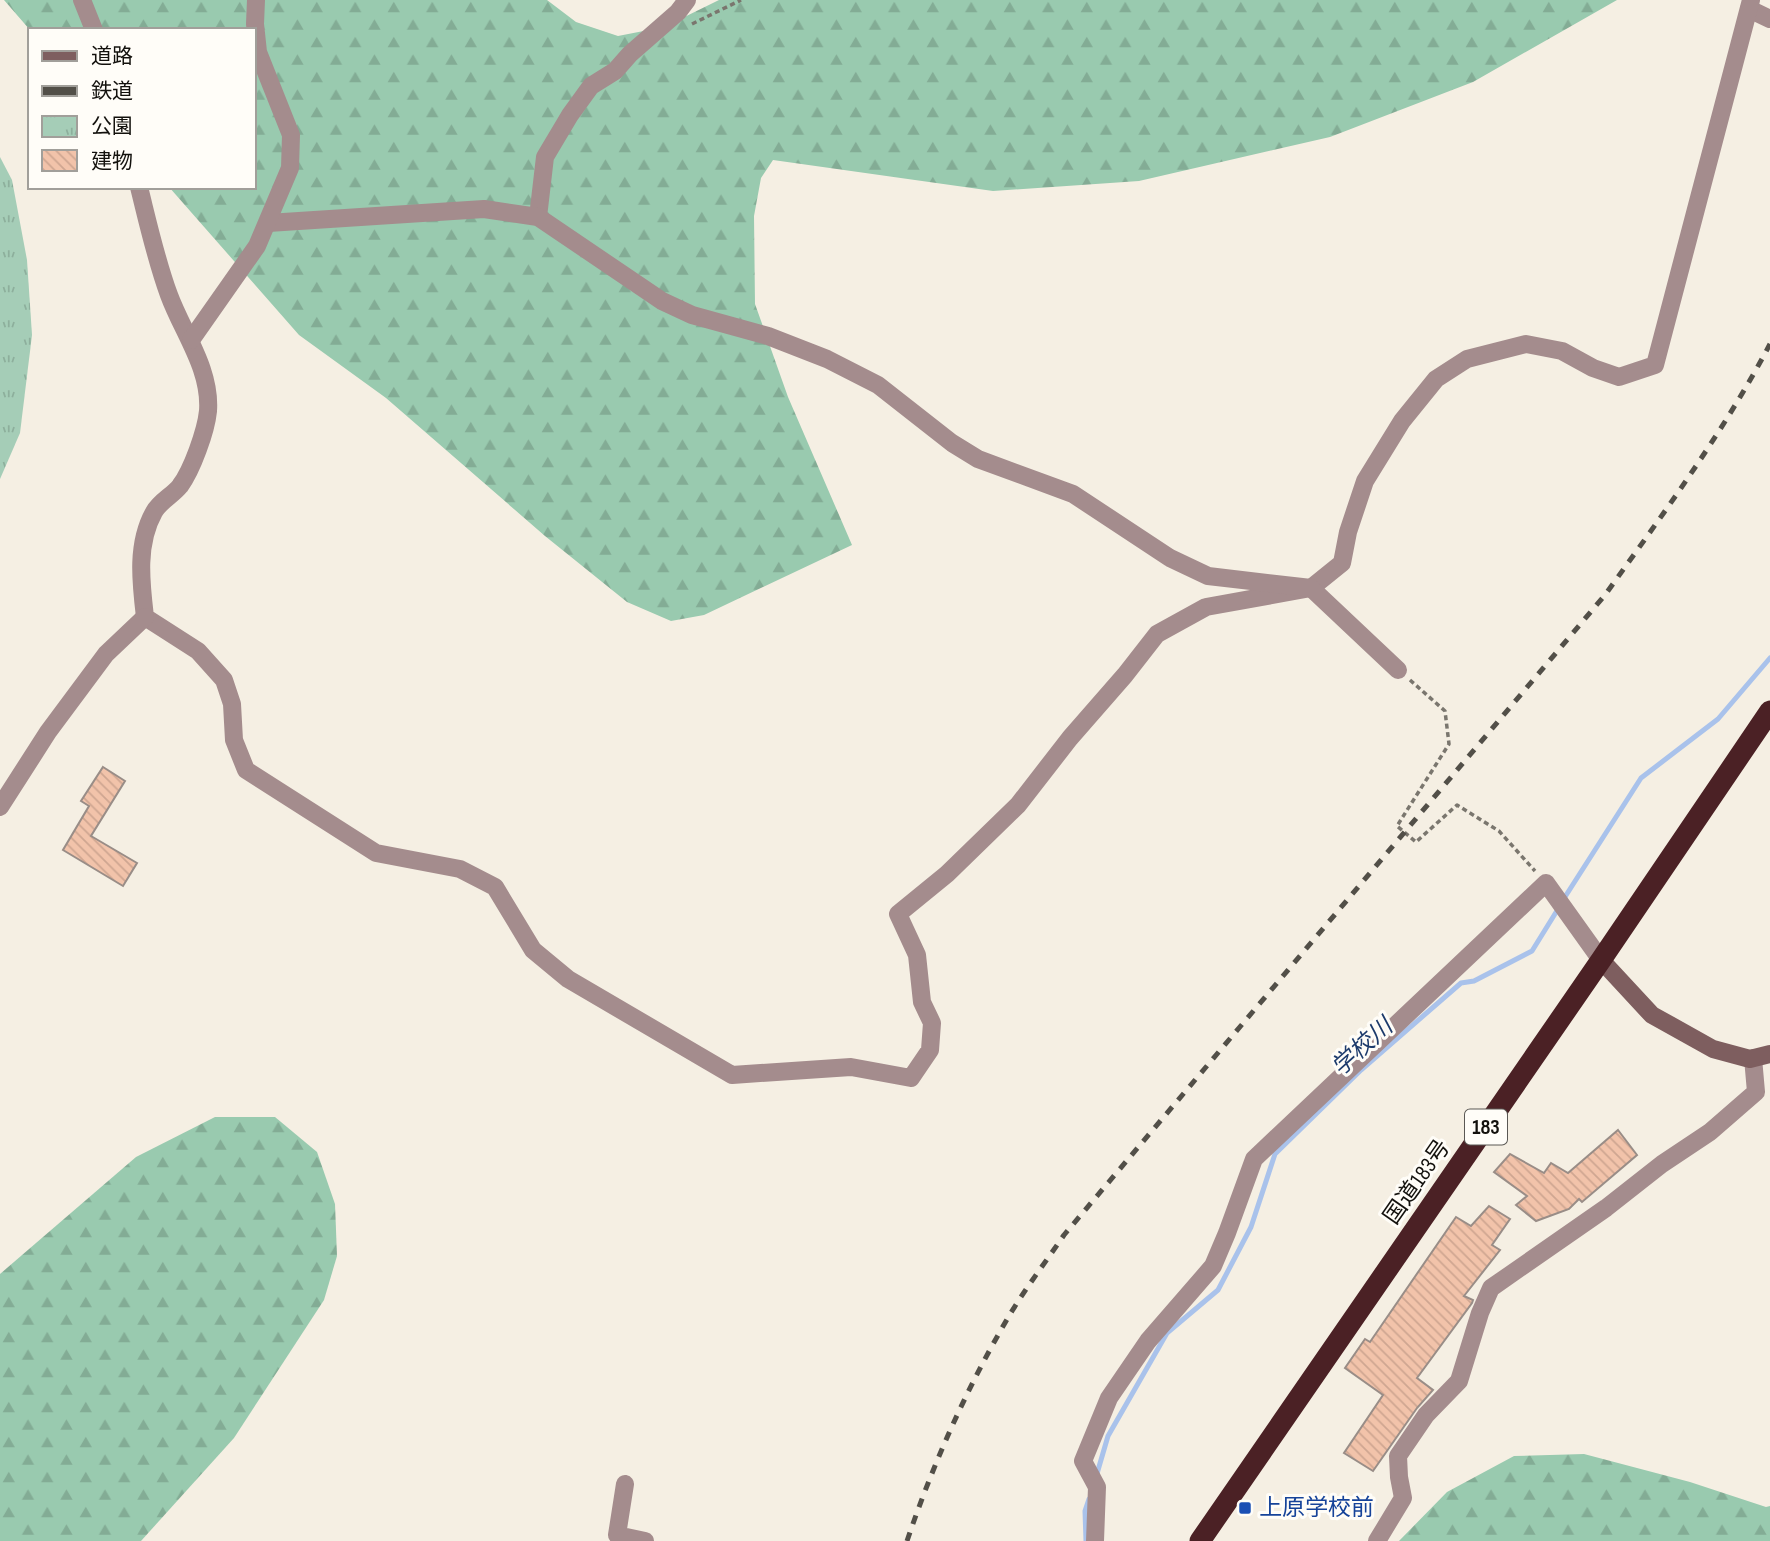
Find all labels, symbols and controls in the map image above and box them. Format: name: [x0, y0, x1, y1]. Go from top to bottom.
legend: [28, 28, 256, 189]
text: 道路: [91, 44, 133, 69]
text: 鉄道: [91, 79, 133, 104]
text: 公園: [91, 114, 133, 139]
text: 建物: [91, 149, 133, 174]
water label: 学校川: [1326, 1010, 1401, 1082]
road number: 183: [1465, 1110, 1507, 1144]
street label: 国道183号: [1378, 1134, 1456, 1230]
place label: 上原学校前: [1259, 1494, 1374, 1522]
marker: 上原学校前: [1237, 1500, 1253, 1516]

